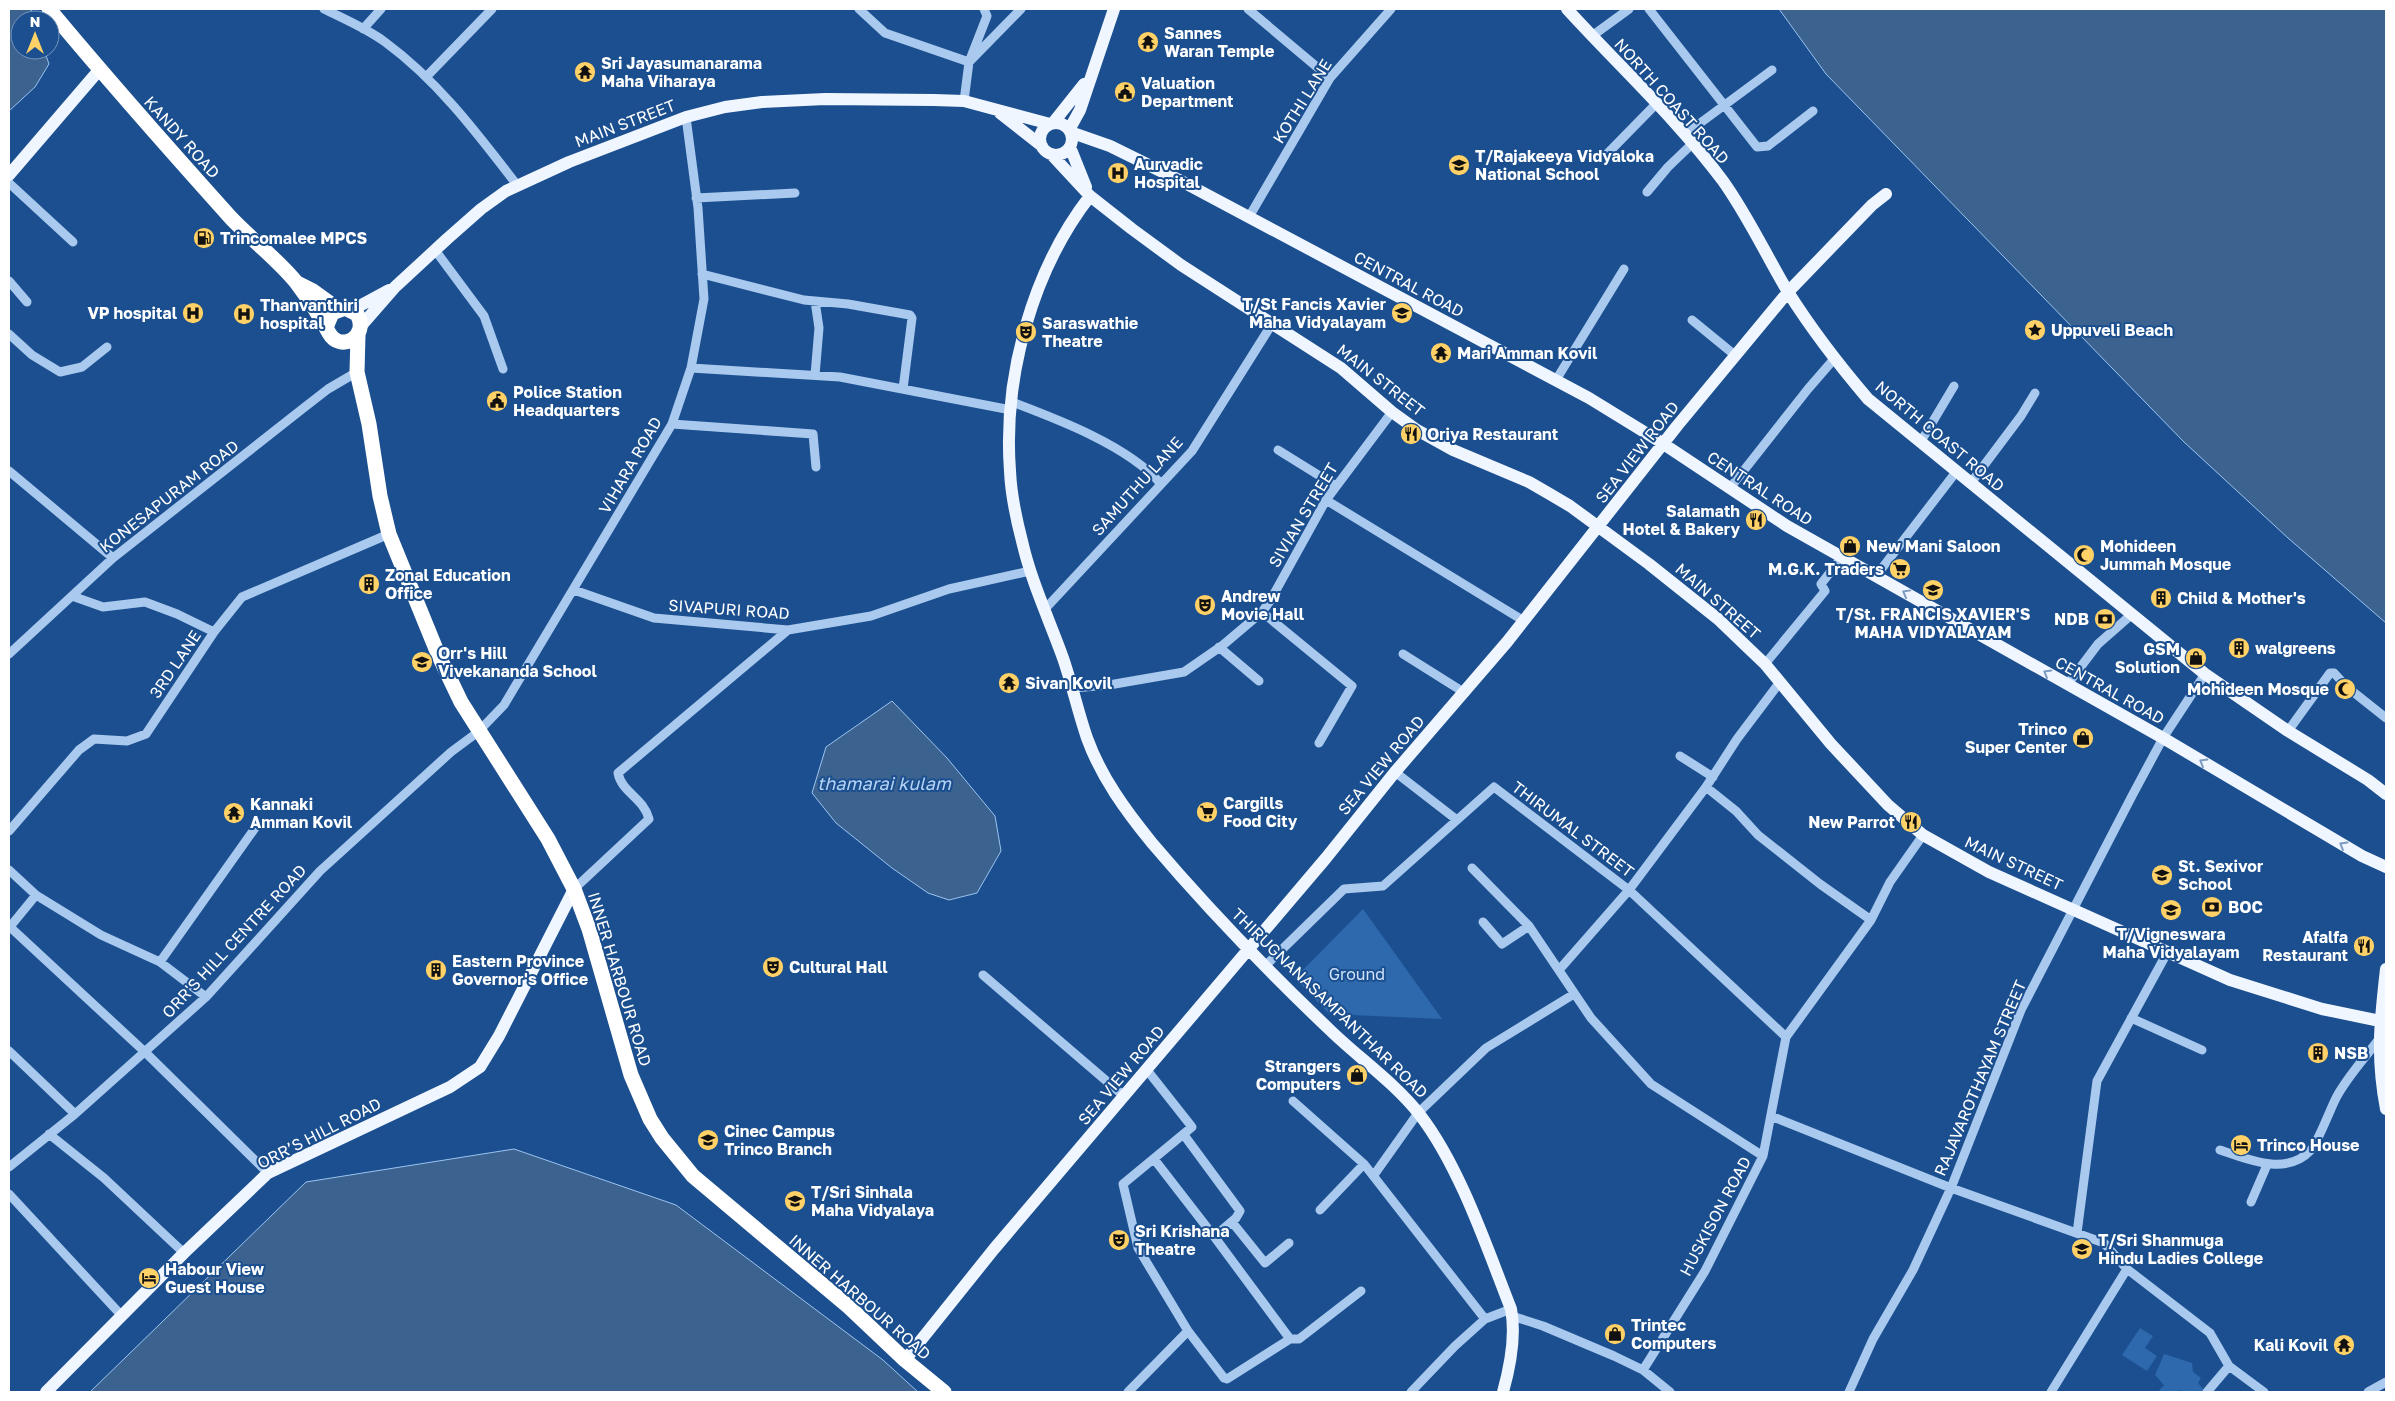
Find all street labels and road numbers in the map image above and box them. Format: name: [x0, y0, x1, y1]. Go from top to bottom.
street label: NORTH COAST ROAD: [1610, 34, 1734, 168]
street label: KOTHI LANE: [1268, 55, 1336, 147]
street label: KANDY ROAD: [140, 92, 224, 182]
street label: MAIN STREET: [572, 95, 678, 151]
street label: CENTRAL ROAD: [1351, 247, 1467, 321]
street label: MAIN STREET: [1333, 339, 1429, 421]
street label: NORTH COAST ROAD: [1871, 376, 2009, 496]
street label: SEA VIEW ROAD: [1591, 397, 1683, 507]
street label: VIHARA ROAD: [594, 413, 666, 517]
street label: SAMUTHU LANE: [1087, 432, 1187, 540]
street label: KONESAPURAM ROAD: [95, 435, 243, 557]
street label: CENTRAL ROAD: [1703, 446, 1817, 530]
street label: SIVIAN STREET: [1264, 459, 1342, 571]
street label: MAIN STREET: [1671, 559, 1765, 643]
street label: SIVAPURI ROAD: [668, 595, 790, 623]
street label: 3RD LANE: [145, 626, 205, 702]
street label: CENTRAL ROAD: [2052, 652, 2168, 728]
street label: SEA VIEW ROAD: [1334, 711, 1428, 819]
street label: THIRUMAL STREET: [1508, 777, 1638, 881]
street label: MAIN STREET: [1962, 832, 2066, 895]
street label: ORR'S HILL CENTRE ROAD: [158, 860, 310, 1022]
street label: INNER HARBOUR ROAD: [584, 889, 656, 1069]
street label: THIRUGNANASAMPANTHAR ROAD: [1228, 904, 1432, 1102]
street label: RAJAVAROTHAYAM STREET: [1930, 977, 2030, 1179]
street label: SEA VIEW ROAD: [1074, 1021, 1168, 1129]
street label: ORR’S HILL ROAD: [254, 1093, 384, 1173]
street label: HUSKISON ROAD: [1675, 1153, 1755, 1279]
street label: INNER HARBOUR ROAD: [785, 1230, 935, 1364]

